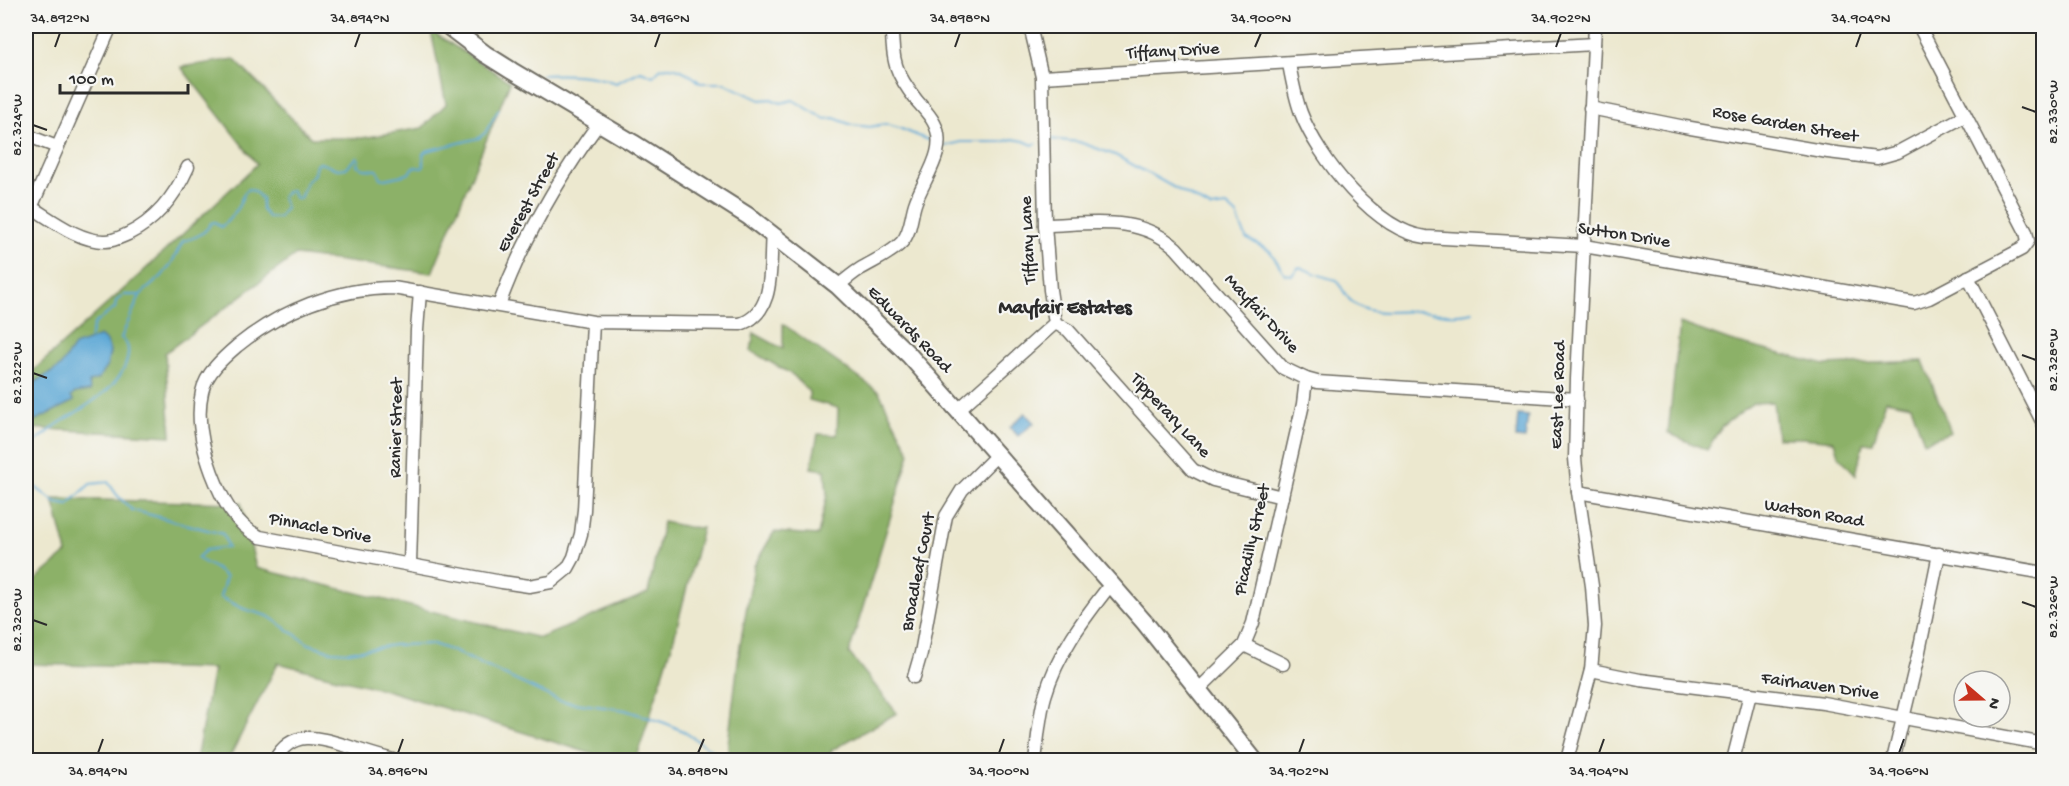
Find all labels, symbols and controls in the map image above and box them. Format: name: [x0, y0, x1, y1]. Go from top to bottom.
text: 34.892°N: [29, 10, 90, 28]
text: 34.894°N: [330, 10, 390, 28]
text: 34.896°N: [629, 10, 690, 28]
text: 34.898°N: [929, 10, 990, 28]
text: 34.900°N: [1230, 10, 1292, 28]
text: 34.902°N: [1530, 10, 1591, 28]
text: 34.904°N: [1830, 10, 1891, 28]
street label: Tiffany Drive: [1125, 39, 1221, 65]
scale bar: [60, 57, 188, 95]
text: 100 m: [68, 70, 114, 91]
text: 82.330°W: [2045, 80, 2063, 144]
text: 82.324°W: [9, 94, 27, 156]
street label: Rose Garden Street: [1711, 102, 1861, 148]
street label: Everest Street: [493, 148, 566, 256]
street label: Tiffany Lane: [1016, 195, 1042, 285]
street label: Sutton Drive: [1576, 218, 1672, 254]
street label: Mayfair Drive: [1219, 270, 1303, 358]
street label: Edwards Road: [862, 282, 957, 379]
district label: Mayfair Estates: [998, 298, 1133, 321]
text: 82.328°W: [2045, 328, 2063, 392]
street label: East Lee Road: [1547, 339, 1571, 449]
text: 82.322°W: [9, 342, 27, 404]
street label: Tipperary Lane: [1125, 369, 1215, 463]
street label: Ranier Street: [386, 376, 408, 478]
street label: Picadilly Street: [1230, 481, 1276, 599]
street label: Watson Road: [1763, 495, 1867, 533]
street label: Pinnacle Drive: [266, 509, 374, 549]
street label: Broadleaf Court: [897, 510, 941, 634]
text: 82.326°W: [2045, 575, 2063, 638]
text: 82.320°W: [9, 588, 27, 652]
street label: Fairhaven Drive: [1759, 668, 1881, 706]
north arrow: [1952, 669, 2012, 729]
text: N: [1982, 695, 2004, 712]
text: 34.894°N: [68, 763, 128, 781]
text: 34.896°N: [367, 763, 428, 781]
text: 34.898°N: [667, 763, 728, 781]
text: 34.900°N: [968, 763, 1030, 781]
text: 34.902°N: [1268, 763, 1329, 781]
text: 34.904°N: [1568, 763, 1629, 781]
text: 34.906°N: [1868, 763, 1929, 781]

